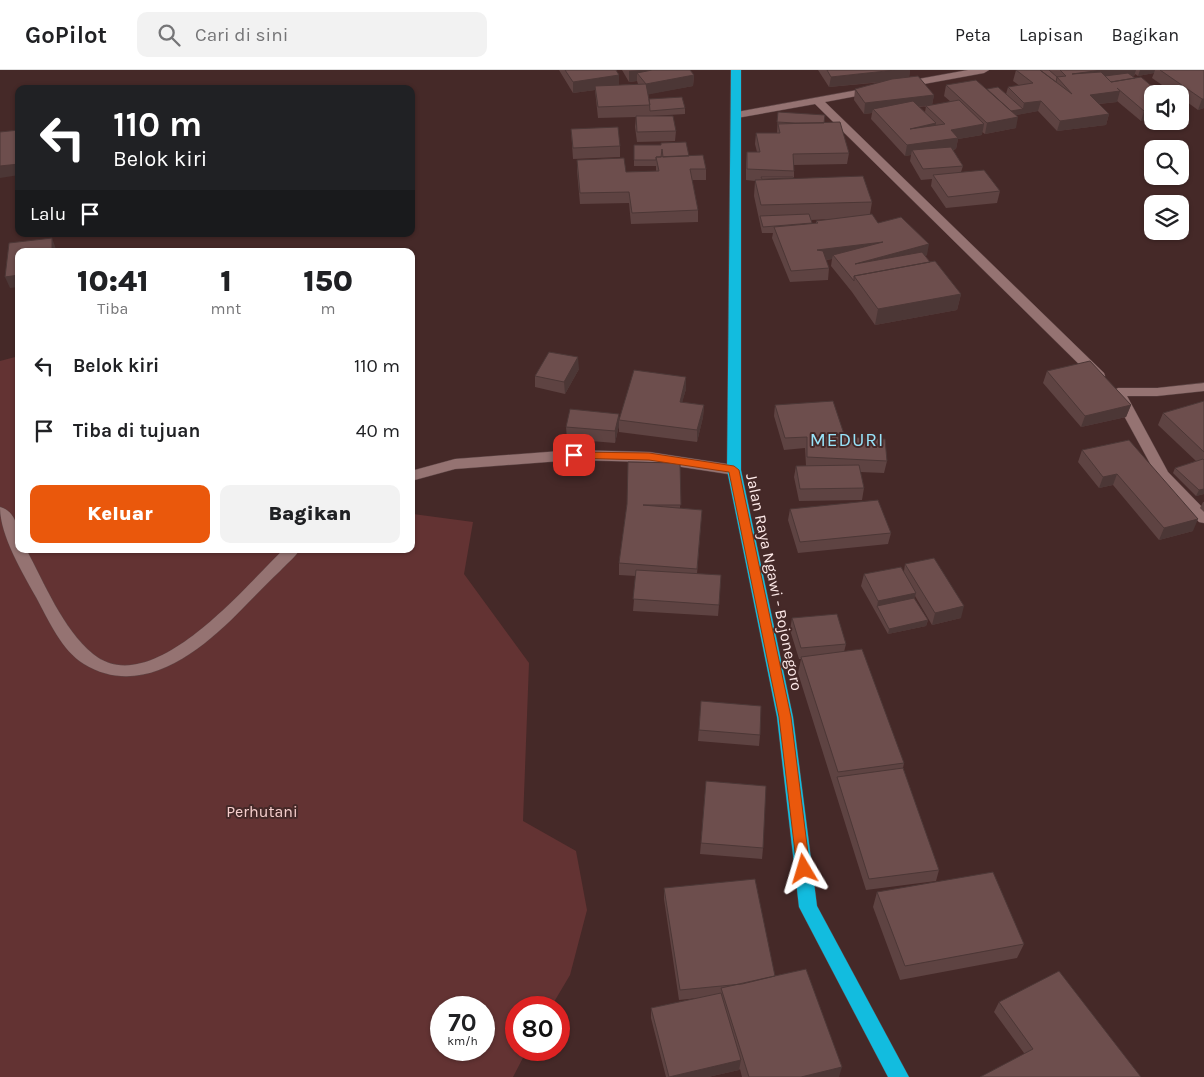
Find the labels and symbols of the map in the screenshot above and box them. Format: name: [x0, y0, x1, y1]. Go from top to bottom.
district label: MEDURI: [810, 429, 884, 451]
pin: [553, 434, 595, 476]
street label: Jalan Raya Ngawi - Bojonegoro: [742, 472, 807, 692]
park label: Perhutani: [226, 802, 298, 821]
position arrow: [777, 842, 829, 894]
speed limit sign: 80: [505, 996, 570, 1061]

